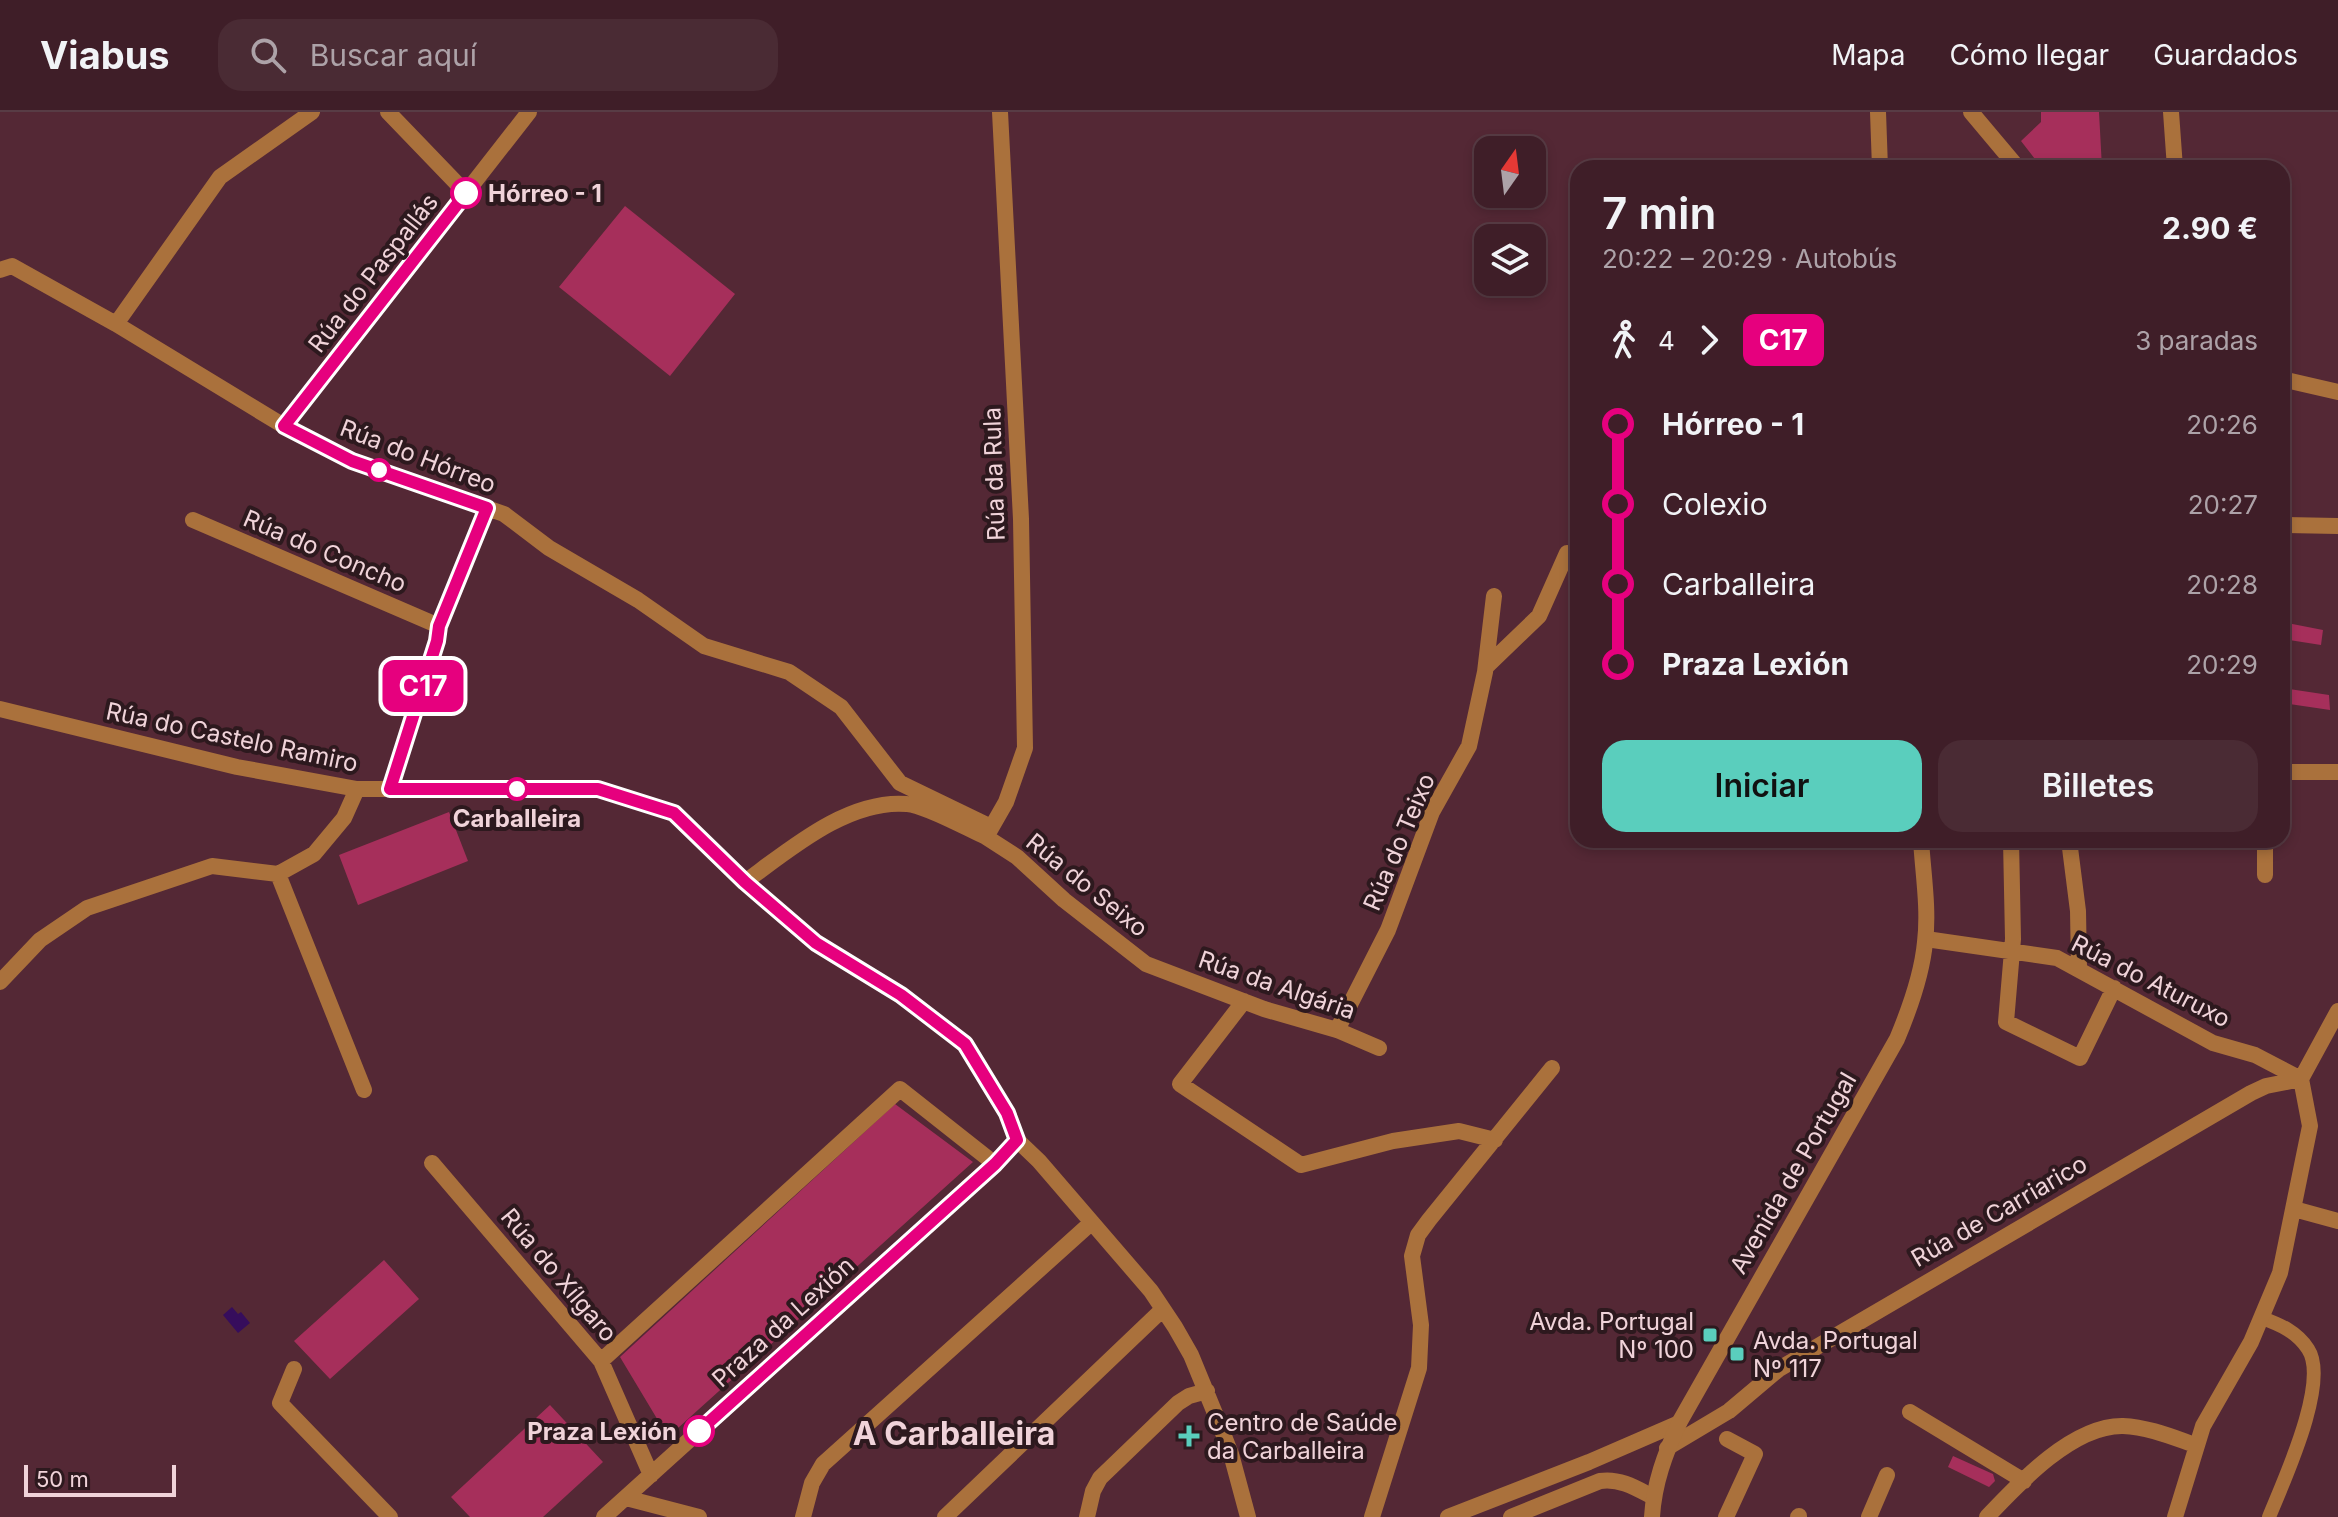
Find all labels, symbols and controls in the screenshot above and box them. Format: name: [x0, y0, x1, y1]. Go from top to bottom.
search box: [218, 19, 778, 91]
text: Viabus: [40, 32, 170, 78]
icon: search: [246, 33, 290, 77]
text: Buscar aquí: [310, 37, 477, 73]
text: Mapa: [1831, 38, 1905, 72]
text: Cómo llegar: [1949, 38, 2109, 72]
text: Guardados: [2153, 38, 2298, 72]
north arrow: [1474, 136, 1546, 208]
map controls: [1474, 136, 1546, 296]
marker: Hórreo - 1: [451, 178, 481, 208]
place label: Hórreo - 1: [488, 179, 602, 208]
text: 7 min: [1602, 186, 1717, 240]
street label: Rúa do Paspallás: [302, 188, 444, 358]
text: 2.90 €: [2162, 210, 2258, 246]
button: layers: [1474, 224, 1546, 296]
text: 20:22 – 20:29 · Autobús: [1602, 243, 1897, 274]
icon: walk: [1602, 318, 1646, 362]
icon: forward: [1687, 318, 1731, 362]
text: C17: [1759, 323, 1808, 357]
text: 4: [1658, 325, 1675, 356]
text: 3 paradas: [2135, 325, 2258, 356]
text: Hórreo - 1: [1662, 406, 1804, 442]
street label: Rúa da Rula: [977, 407, 1011, 541]
text: 20:26: [2186, 409, 2258, 440]
street label: Rúa do Hórreo: [336, 413, 500, 499]
unlabelled marker: [368, 459, 390, 481]
text: Colexio: [1662, 486, 1768, 522]
text: 20:27: [2188, 489, 2258, 520]
street label: Rúa do Concho: [239, 504, 411, 598]
text: Carballeira: [1662, 566, 1815, 602]
text: 20:28: [2186, 569, 2258, 600]
text: Praza Lexión: [1662, 646, 1849, 682]
text: 20:29: [2186, 649, 2258, 680]
line badge: C17: [377, 660, 469, 712]
text: C17: [398, 669, 448, 703]
street label: Rúa do Castelo Ramiro: [103, 696, 361, 778]
button: Iniciar: [1602, 740, 1922, 832]
button: Billetes: [1938, 740, 2258, 832]
street label: Rúa do Teixo: [1357, 769, 1441, 915]
marker: Carballeira: [506, 778, 528, 800]
place label: Carballeira: [453, 804, 581, 833]
street label: Rúa do Seixo: [1020, 827, 1154, 943]
street label: Rúa do Aturuxo: [2067, 929, 2235, 1033]
street label: Rúa da Algária: [1195, 945, 1359, 1025]
street label: Avenida de Portugal: [1724, 1067, 1862, 1279]
street label: Rúa de Carriarico: [1906, 1149, 2092, 1273]
street label: Rúa do Xílgaro: [495, 1203, 623, 1347]
street label: Praza da Lexión: [706, 1251, 860, 1393]
place label: Avda. Portugal Nº 100: [1529, 1307, 1694, 1364]
marker: Avda. Portugal Nº 100: [1701, 1326, 1719, 1344]
place label: Avda. Portugal Nº 117: [1753, 1326, 1918, 1383]
marker: Avda. Portugal Nº 117: [1728, 1345, 1746, 1363]
place label: Centro de Saúde da Carballeira: [1207, 1408, 1398, 1465]
district label: A Carballeira: [853, 1414, 1055, 1453]
marker: Praza Lexión: [684, 1416, 714, 1446]
place label: Praza Lexión: [527, 1417, 677, 1446]
marker: Centro de Saúde da Carballeira: [1178, 1425, 1200, 1447]
scale bar: [24, 1461, 176, 1497]
text: 50 m: [36, 1466, 89, 1492]

